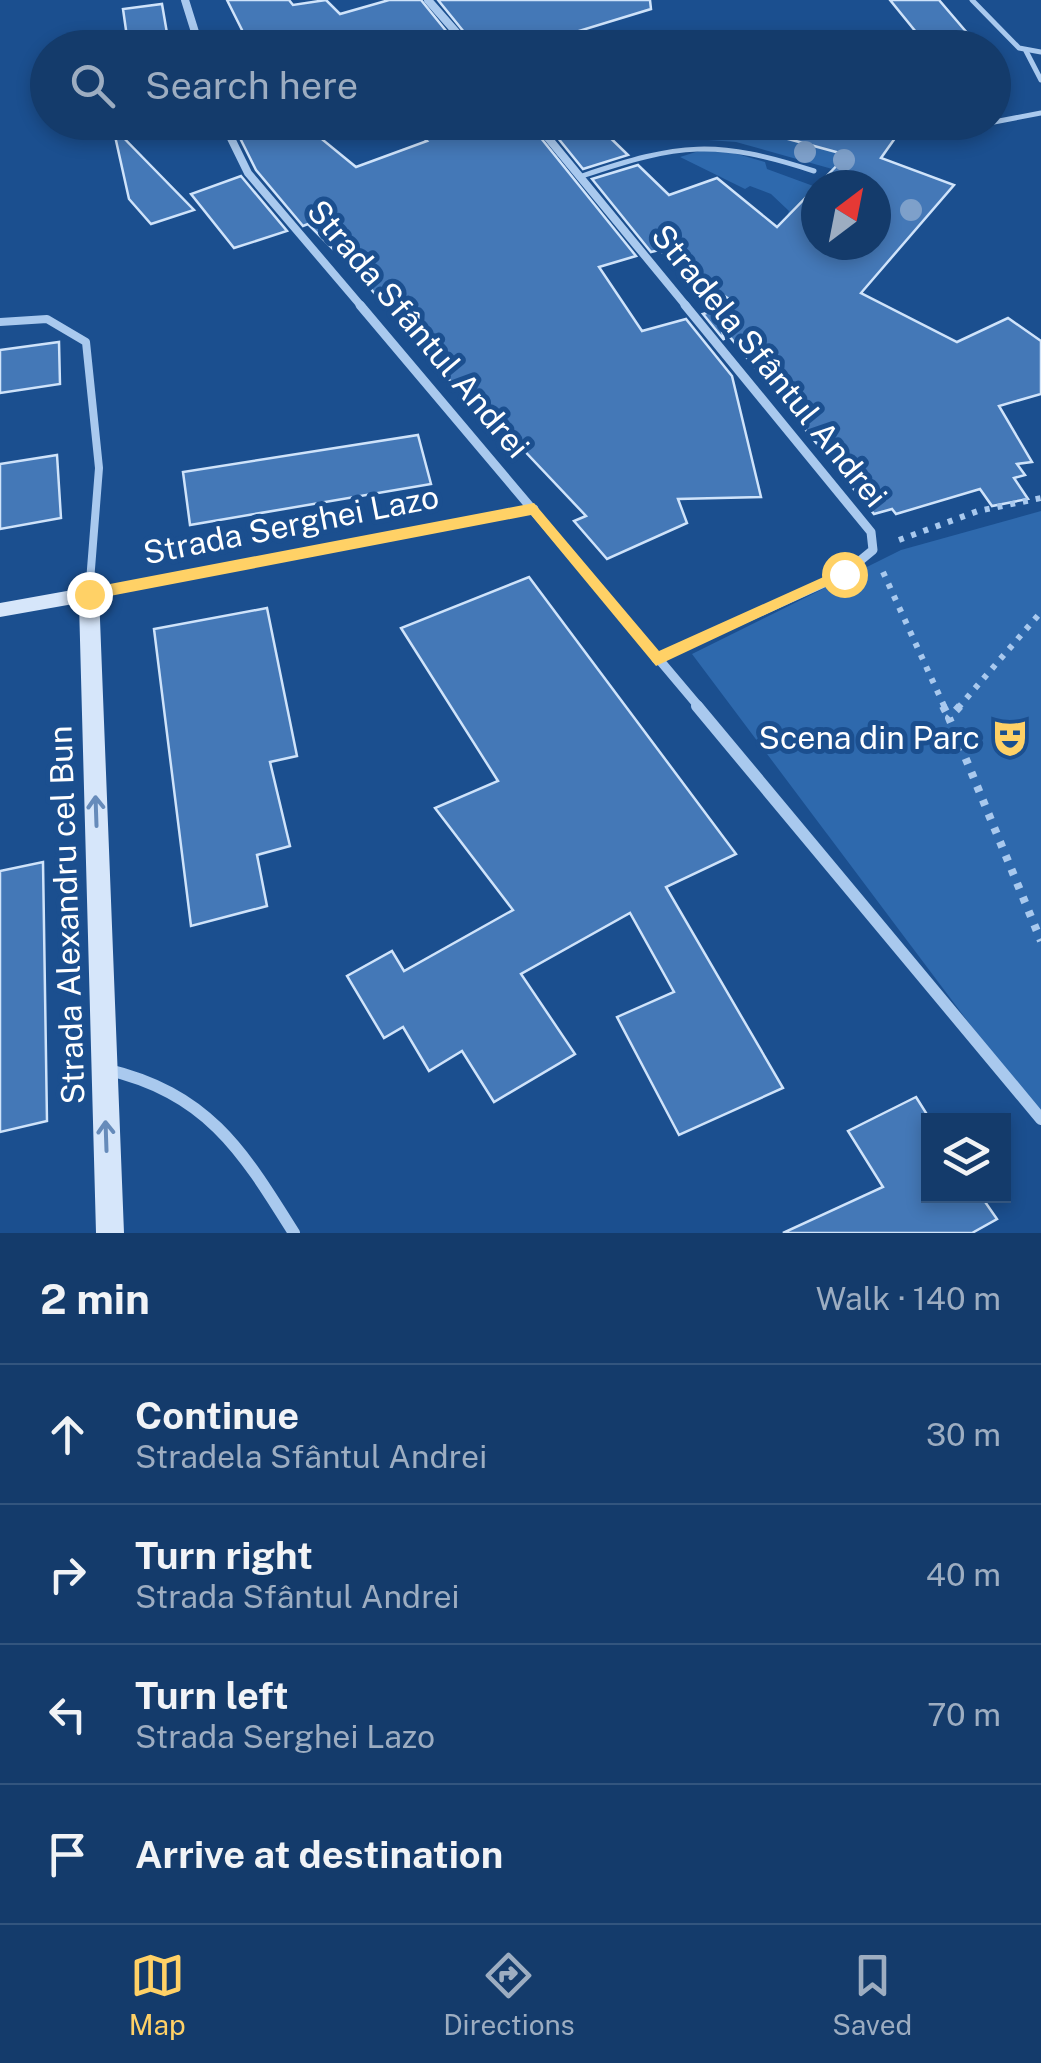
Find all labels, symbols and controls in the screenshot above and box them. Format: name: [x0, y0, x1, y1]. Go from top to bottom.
search box: [30, 30, 1011, 140]
icon: search: [65, 58, 120, 113]
text: Search here: [145, 63, 358, 108]
north arrow: [801, 170, 891, 260]
street label: Strada Sfântul Andrei: [300, 193, 537, 465]
street label: Stradela Sfântul Andrei: [644, 217, 895, 514]
street label: Strada Serghei Lazo: [140, 478, 442, 571]
route start: [822, 552, 868, 598]
route end: [67, 572, 113, 618]
theatre icon: Scena din Parc: [989, 717, 1031, 759]
place label: Scena din Parc: [759, 719, 980, 756]
street label: Strada Alexandru cel Bun: [41, 725, 92, 1105]
one-way arrow: [86, 795, 105, 827]
map controls: [921, 1113, 1011, 1203]
button: layers: [921, 1113, 1011, 1203]
one-way arrow: [97, 1120, 116, 1152]
text: 2 min: [40, 1274, 150, 1323]
text: Walk · 140 m: [816, 1280, 1001, 1317]
text: Continue: [135, 1393, 299, 1438]
icon: ahead: [40, 1407, 95, 1462]
text: 30 m: [926, 1416, 1001, 1453]
text: Stradela Sfântul Andrei: [135, 1438, 487, 1475]
text: Turn right: [135, 1533, 313, 1578]
icon: right: [40, 1547, 95, 1602]
text: 40 m: [926, 1556, 1001, 1593]
text: Strada Sfântul Andrei: [135, 1578, 459, 1615]
text: Turn left: [135, 1673, 289, 1718]
icon: left: [40, 1687, 95, 1742]
text: 70 m: [927, 1696, 1001, 1733]
text: Strada Serghei Lazo: [135, 1718, 435, 1755]
icon: arrive: [40, 1827, 95, 1882]
text: Arrive at destination: [135, 1832, 503, 1877]
tab: Map: [129, 1948, 186, 2041]
tab: Directions: [443, 1948, 575, 2041]
tab: Saved: [832, 1948, 912, 2041]

